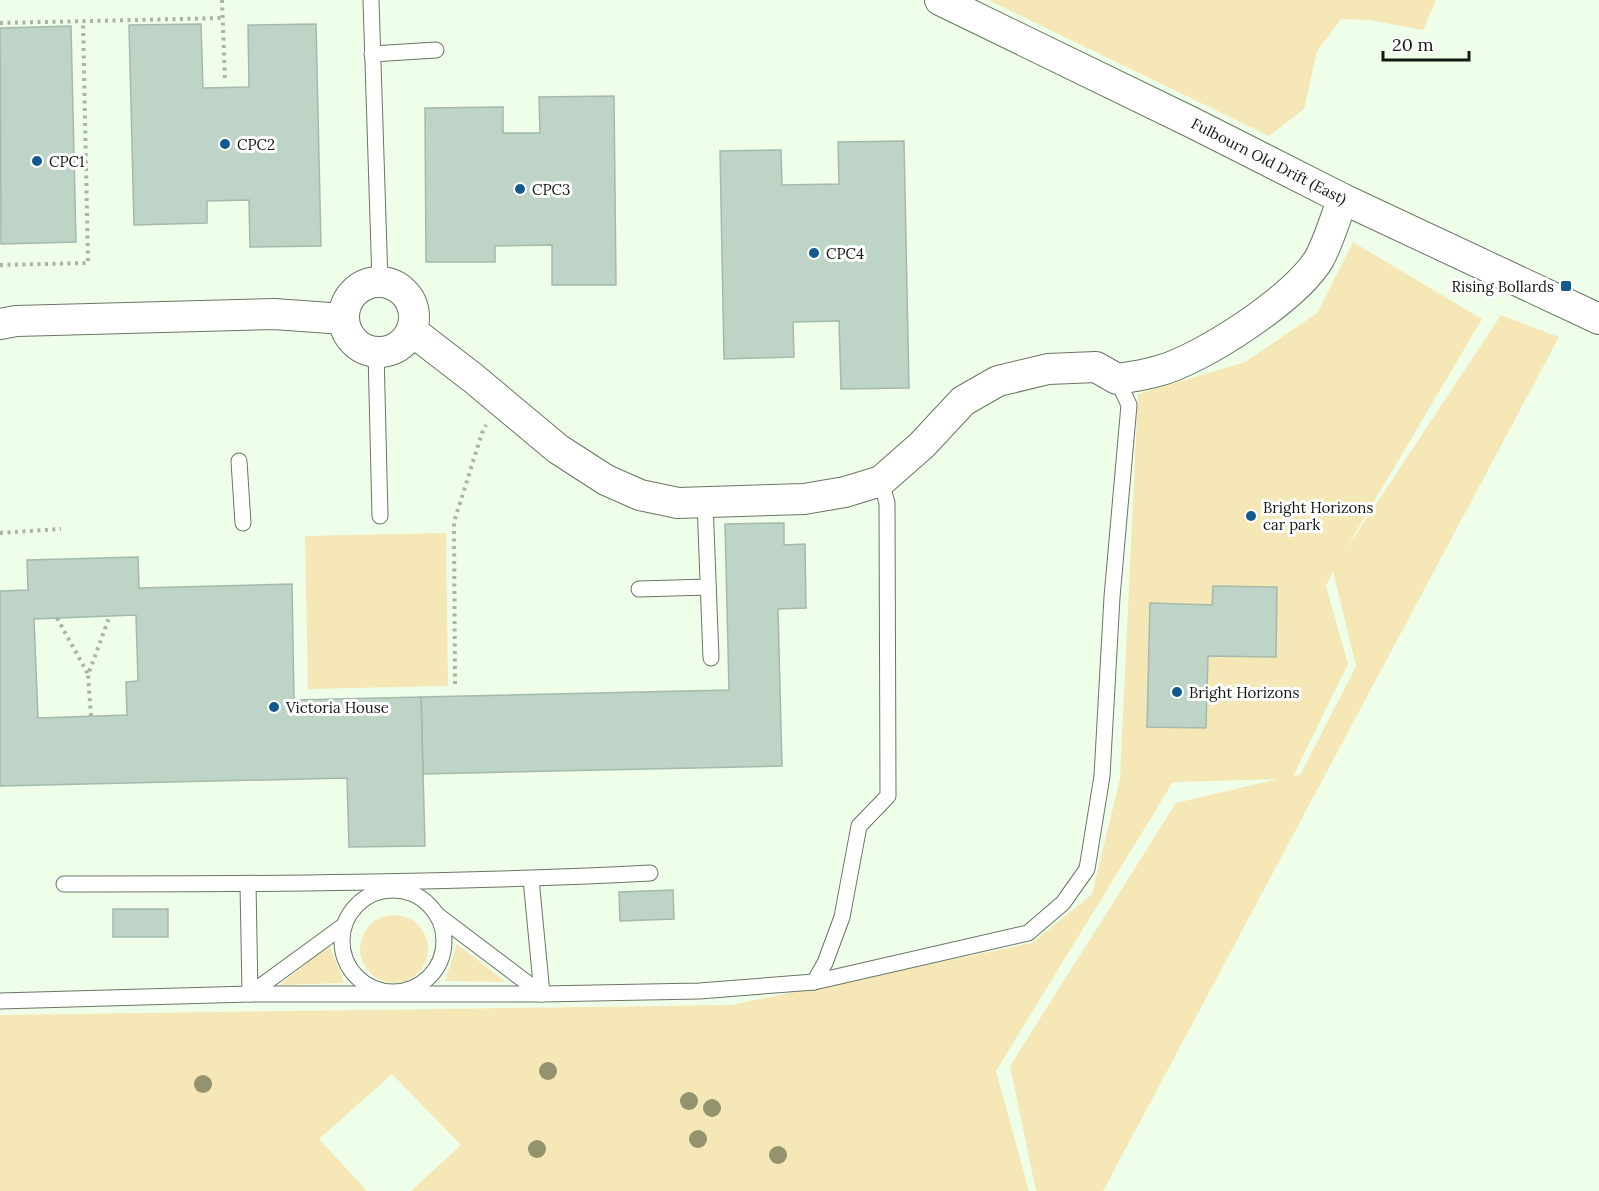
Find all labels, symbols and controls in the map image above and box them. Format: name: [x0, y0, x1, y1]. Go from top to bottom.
scale bar: [1383, 24, 1468, 62]
text: 20 m: [1392, 33, 1434, 56]
street label: Fulbourn Old Drift (East): [1188, 114, 1350, 210]
place label: CPC2: [237, 135, 275, 154]
marker: CPC2: [218, 137, 232, 151]
place label: CPC1: [49, 152, 85, 171]
marker: CPC1: [30, 154, 44, 168]
place label: CPC3: [532, 180, 570, 199]
marker: CPC3: [513, 182, 527, 196]
place label: CPC4: [826, 244, 864, 263]
marker: CPC4: [807, 246, 821, 260]
place label: Rising Bollards: [1452, 277, 1554, 296]
marker: Rising Bollards: [1559, 279, 1573, 293]
place label: Bright Horizons car park: [1263, 498, 1373, 534]
marker: Bright Horizons car park: [1244, 509, 1258, 523]
place label: Bright Horizons: [1189, 683, 1299, 702]
marker: Bright Horizons: [1170, 685, 1184, 699]
place label: Victoria House: [285, 698, 389, 717]
marker: Victoria House: [267, 700, 281, 714]

